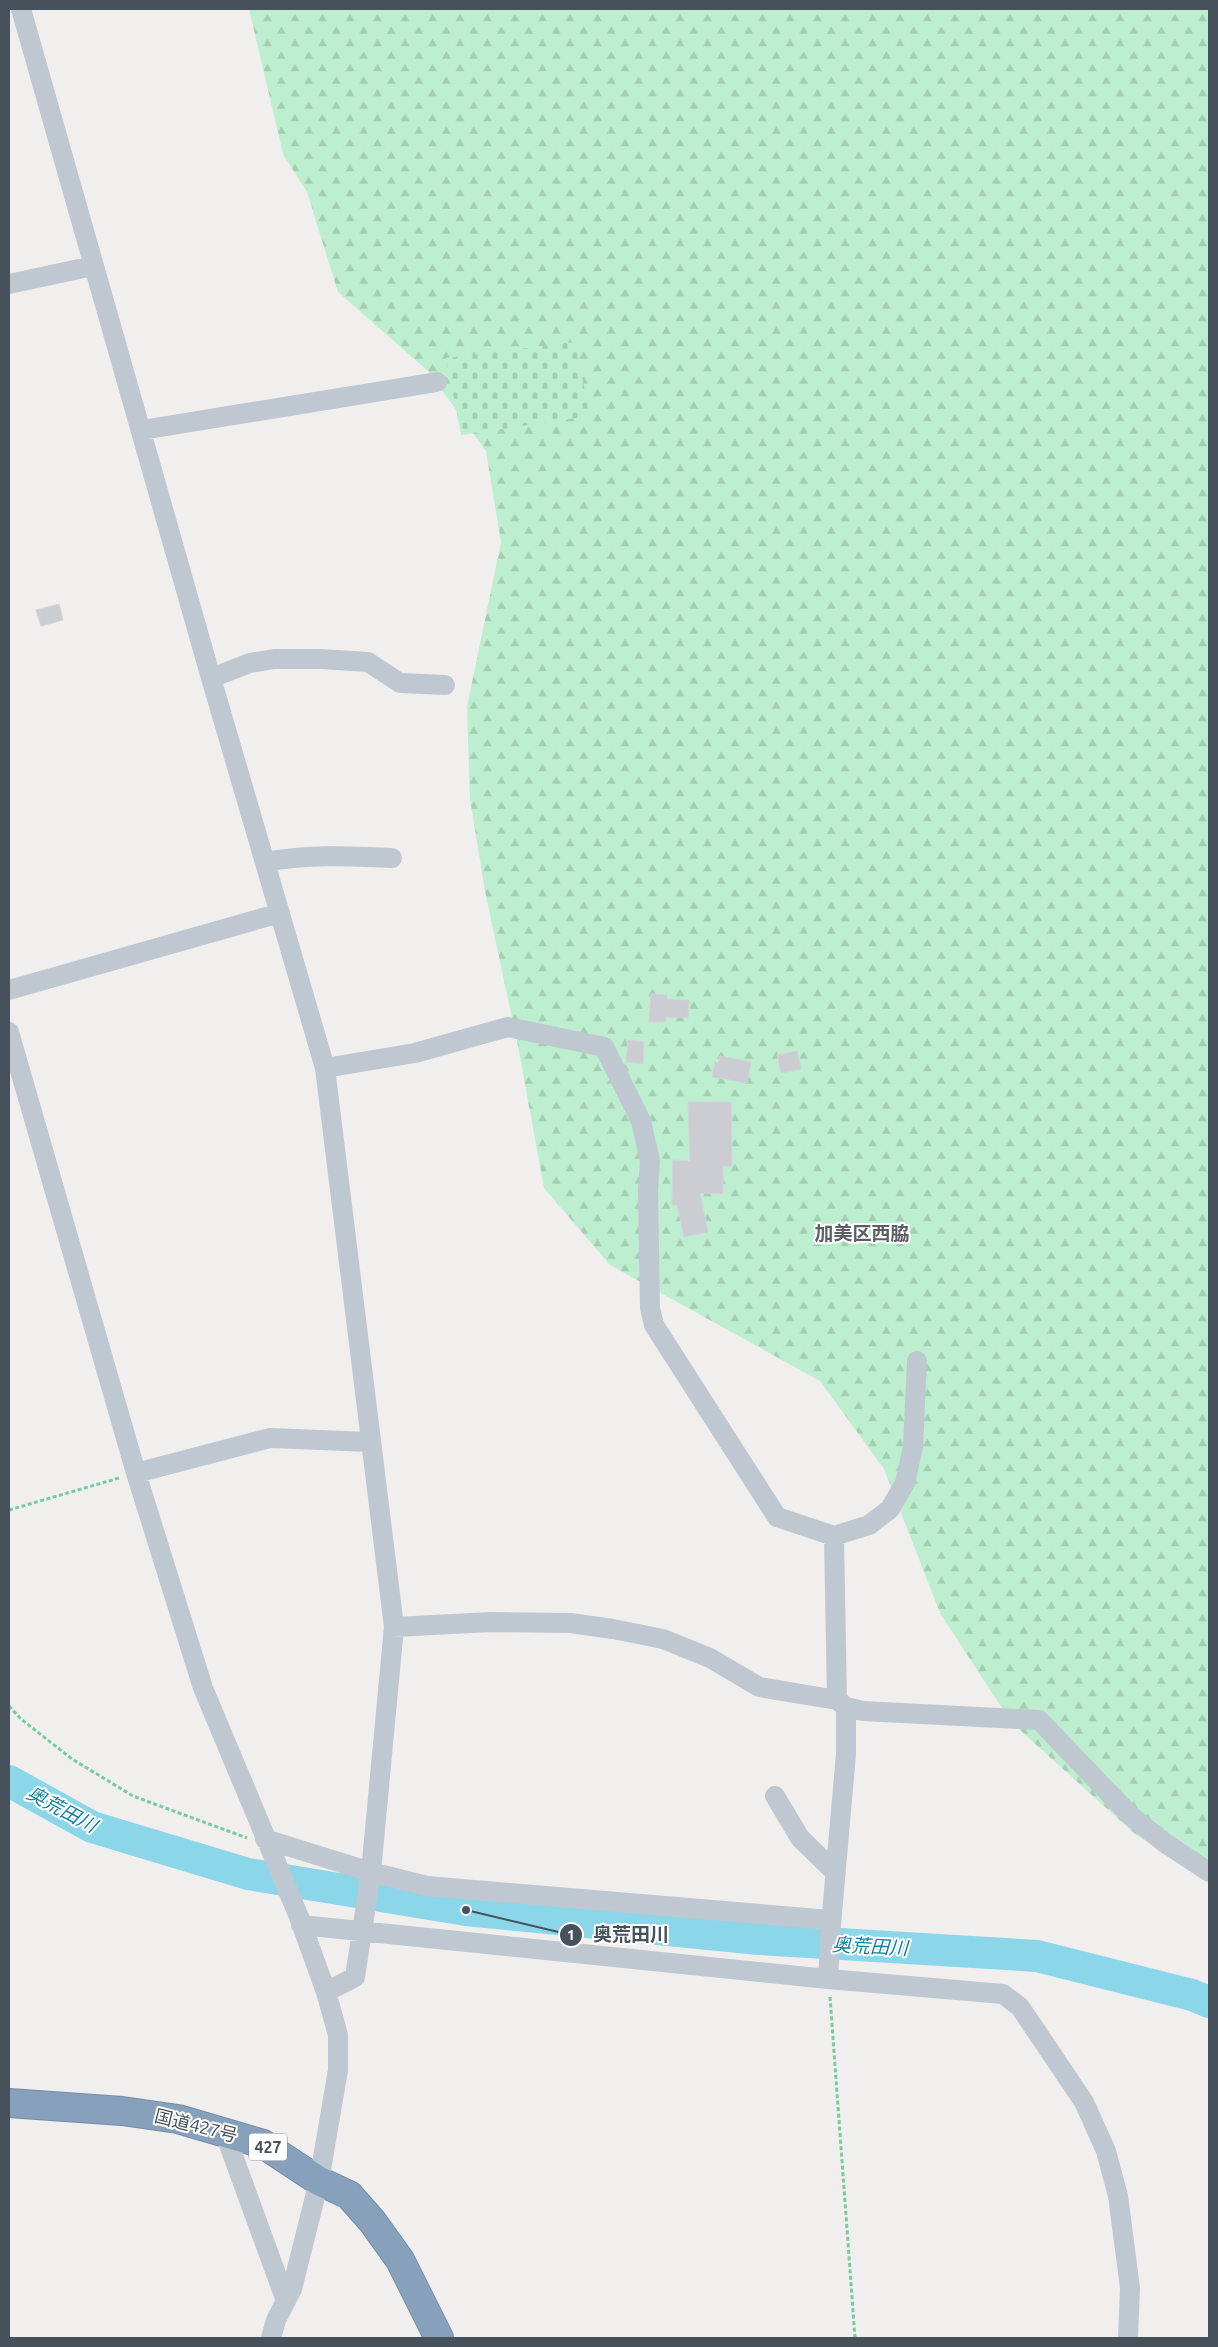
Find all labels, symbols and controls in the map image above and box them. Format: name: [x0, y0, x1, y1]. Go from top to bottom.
district label: 加美区西脇: [814, 1222, 910, 1244]
water label: 奥荒田川: [23, 1781, 102, 1837]
callout: 奥荒田川: [558, 1918, 679, 1952]
text: 奥荒田川: [593, 1923, 669, 1945]
text: 1: [567, 1926, 575, 1943]
water label: 奥荒田川: [831, 1933, 911, 1959]
street label: 国道427号: [153, 2105, 240, 2145]
road number: 427: [249, 2134, 287, 2160]

